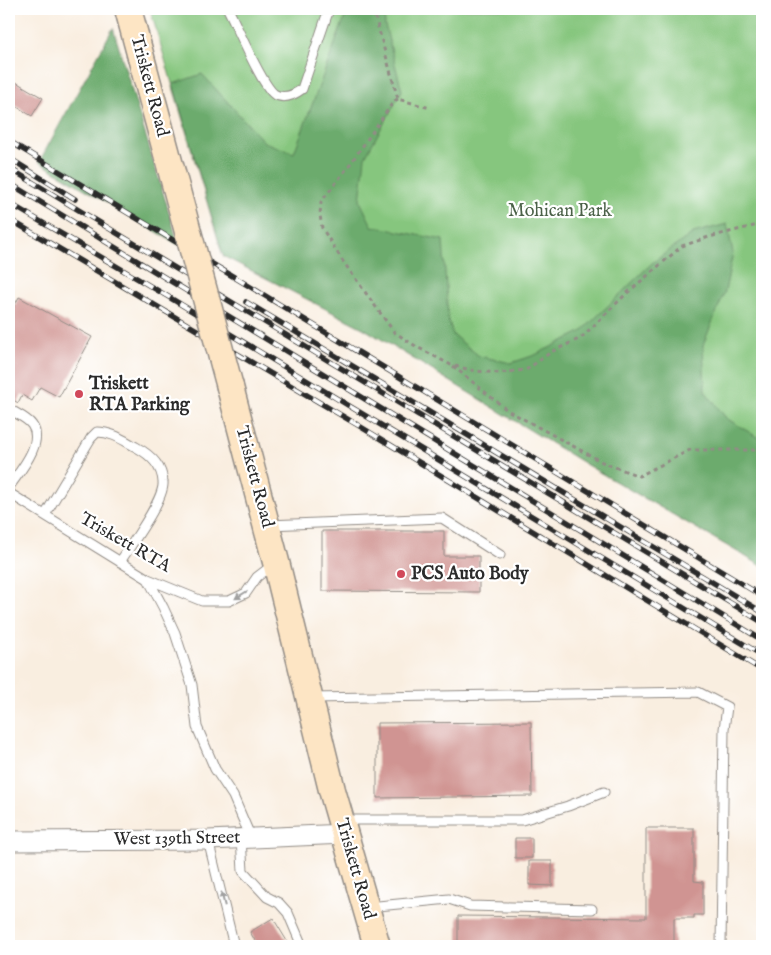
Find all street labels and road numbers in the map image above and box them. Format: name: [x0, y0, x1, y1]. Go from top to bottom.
street label: Triskett Road: [124, 33, 174, 140]
street label: Triskett Road: [229, 424, 279, 531]
street label: Triskett RTA: [75, 508, 176, 579]
street label: Triskett Road: [330, 816, 381, 923]
street label: West 139th Street: [113, 826, 241, 852]

